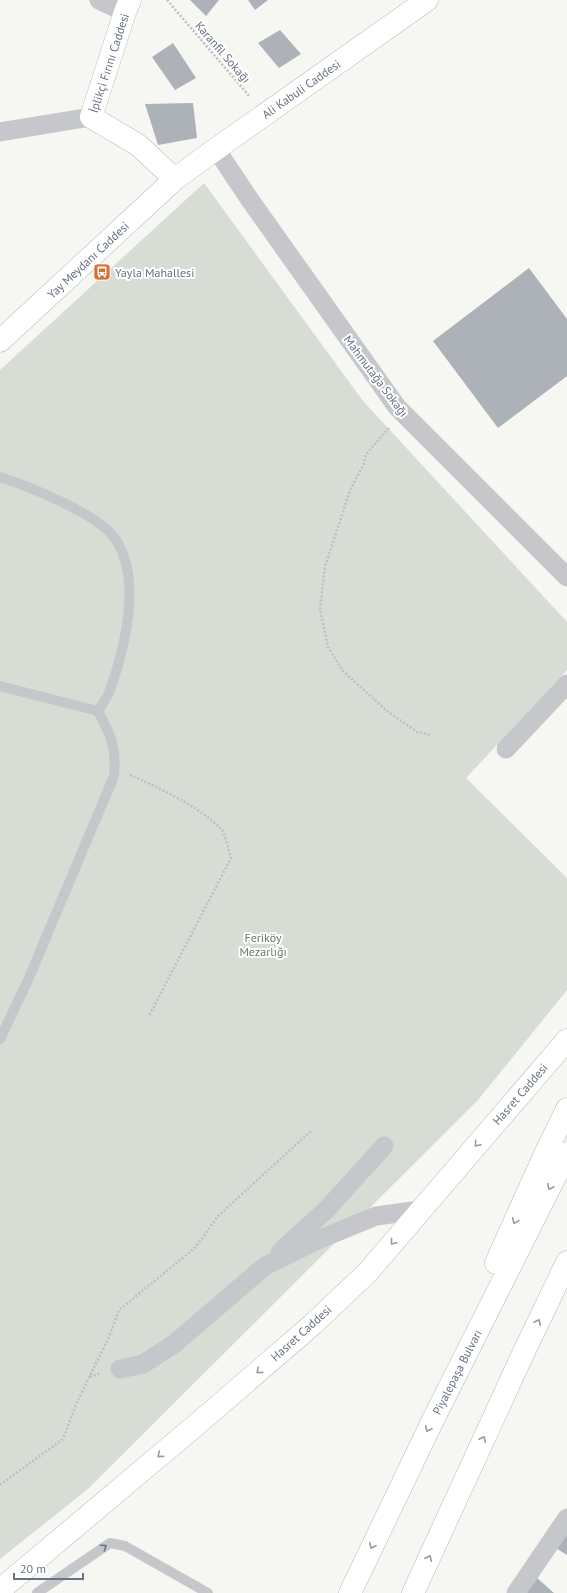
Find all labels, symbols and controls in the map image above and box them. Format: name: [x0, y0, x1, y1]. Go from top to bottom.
street label: İplikçi Fırını Caddesi: [86, 11, 132, 115]
street label: Karanfil Sokağı: [192, 18, 254, 86]
street label: Ali Kabuli Caddesi: [259, 56, 343, 122]
street label: Yay Meydanı Caddesi: [44, 218, 132, 302]
bus stop icon: Yayla Mahallesi: [92, 262, 112, 282]
place label: Yayla Mahallesi: [115, 265, 194, 280]
street label: Mahmutağa Sokağı: [341, 332, 411, 420]
park label: Feriköy Mezarlığı: [239, 930, 287, 959]
street label: Hasret Caddesi: [489, 1060, 551, 1128]
one-way arrow: [475, 1139, 482, 1146]
one-way arrow: [547, 1183, 554, 1191]
one-way arrow: [512, 1216, 520, 1224]
one-way arrow: [390, 1238, 397, 1245]
street label: Hasret Caddesi: [268, 1302, 334, 1364]
one-way arrow: [533, 1318, 541, 1326]
street label: Piyalepaşa Bulvarı: [429, 1327, 485, 1417]
one-way arrow: [256, 1366, 263, 1373]
one-way arrow: [425, 1424, 433, 1432]
one-way arrow: [478, 1436, 486, 1444]
one-way arrow: [157, 1451, 165, 1458]
one-way arrow: [369, 1542, 377, 1549]
one-way arrow: [100, 1544, 107, 1552]
one-way arrow: [424, 1554, 432, 1562]
scale bar: [14, 1555, 83, 1581]
text: 20 m: [20, 1561, 46, 1576]

